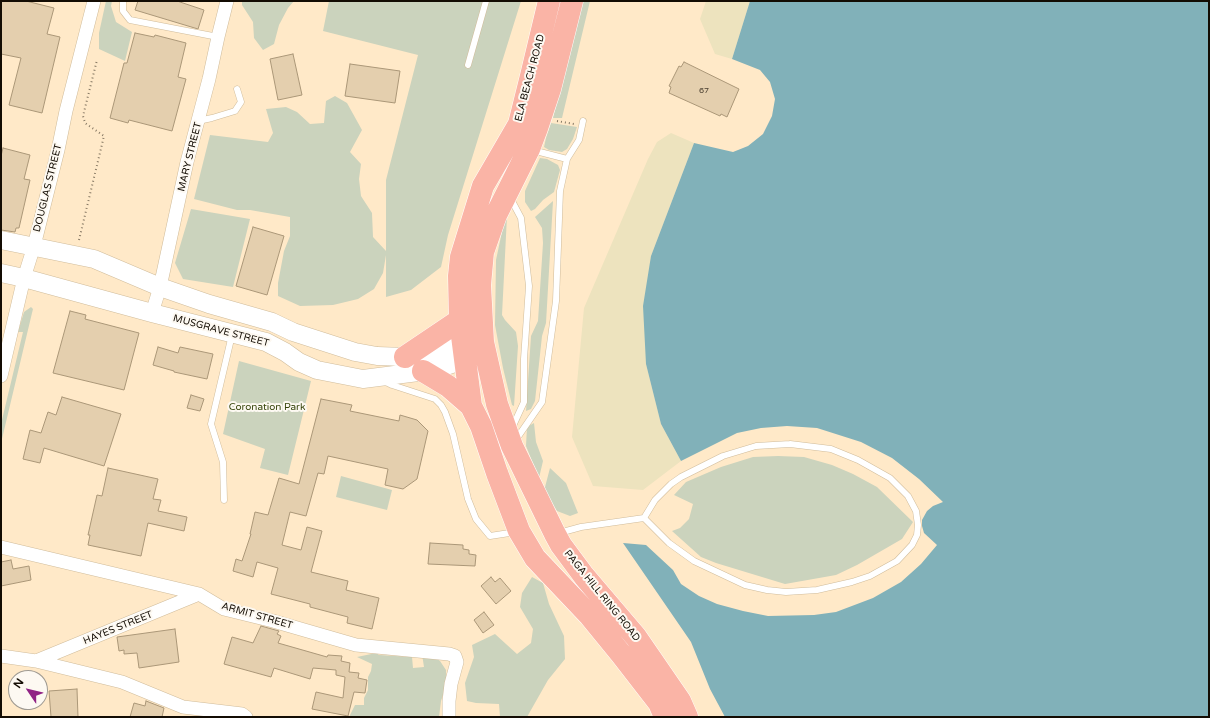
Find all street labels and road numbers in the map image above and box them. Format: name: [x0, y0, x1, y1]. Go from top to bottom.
street label: ELA BEACH ROAD: [513, 33, 547, 123]
street label: MARY STREET: [176, 121, 204, 193]
street label: DOUGLAS STREET: [31, 143, 65, 233]
street label: MUSGRAVE STREET: [172, 312, 270, 350]
street label: PAGA HILL RING ROAD: [561, 548, 643, 644]
street label: ARMIT STREET: [220, 600, 294, 632]
street label: HAYES STREET: [82, 609, 154, 647]

